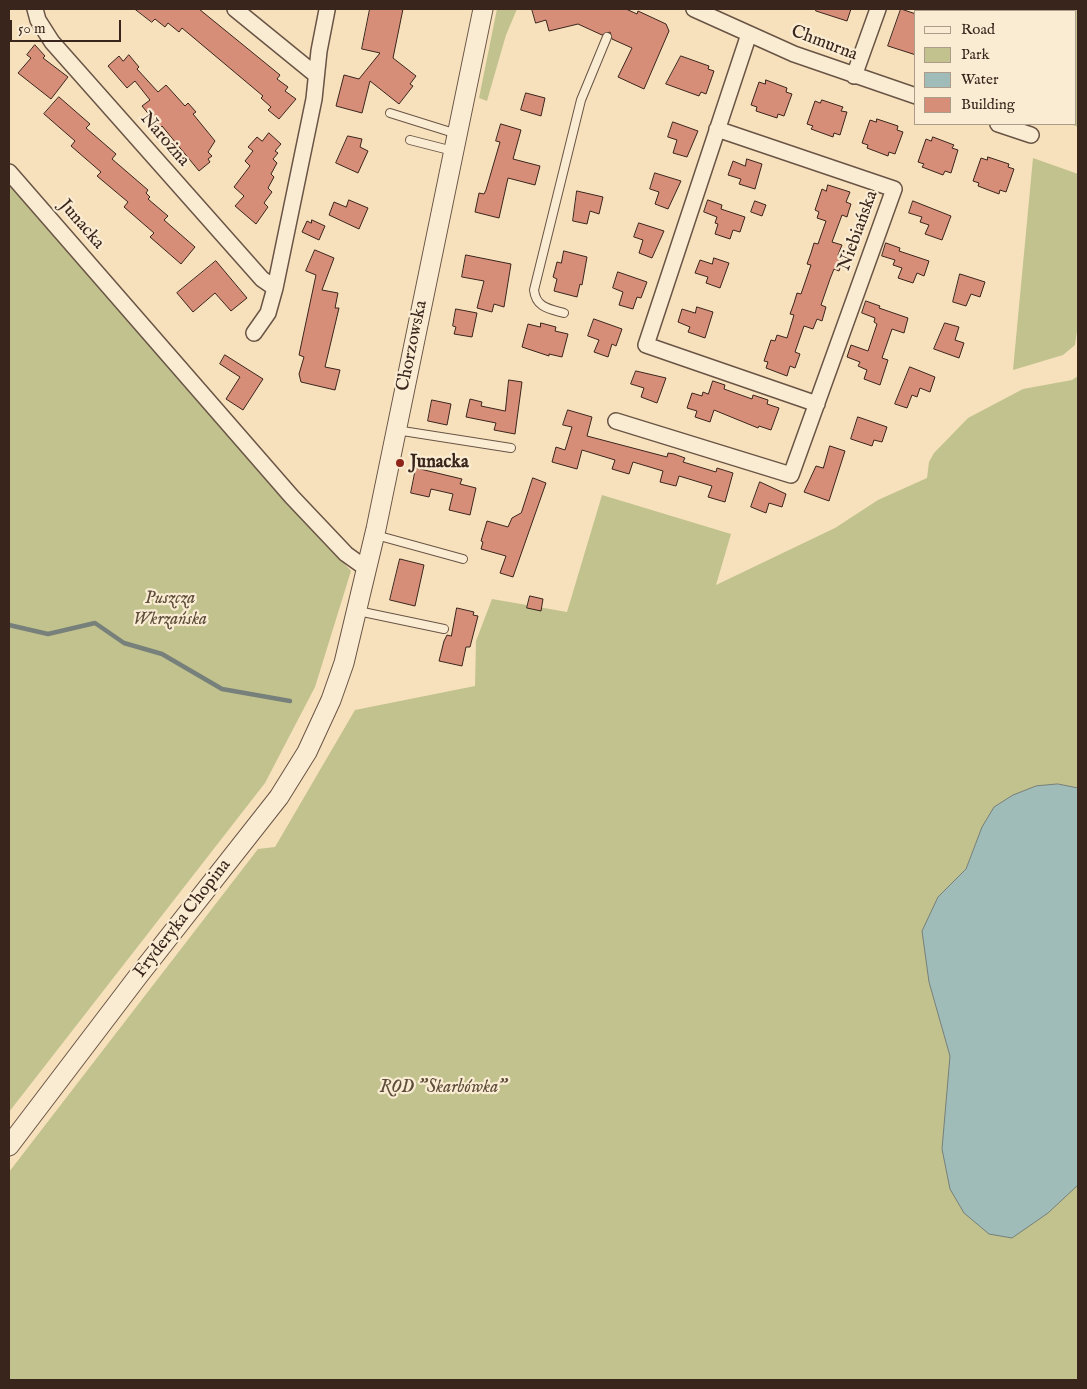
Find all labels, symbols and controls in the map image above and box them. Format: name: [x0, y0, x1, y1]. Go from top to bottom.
scale bar: [12, 10, 124, 42]
legend: [914, 10, 1077, 125]
text: 50 m: [18, 19, 46, 38]
text: Road: [961, 20, 995, 39]
street label: Chmurna: [788, 21, 860, 67]
text: Park: [961, 45, 990, 64]
text: Water: [961, 70, 998, 89]
text: Building: [961, 95, 1015, 114]
street label: Narożna: [135, 108, 193, 172]
street label: Niebiańska: [835, 188, 883, 274]
street label: Junacka: [54, 196, 108, 254]
street label: Chorzowska: [393, 299, 433, 393]
place label: Junacka: [410, 452, 469, 474]
marker: Junacka: [394, 457, 406, 469]
park label: Puszcza Wkrzańska: [133, 588, 207, 630]
street label: Fryderyka Chopina: [130, 855, 236, 983]
park label: ROD "Skarbówka": [379, 1077, 507, 1099]

